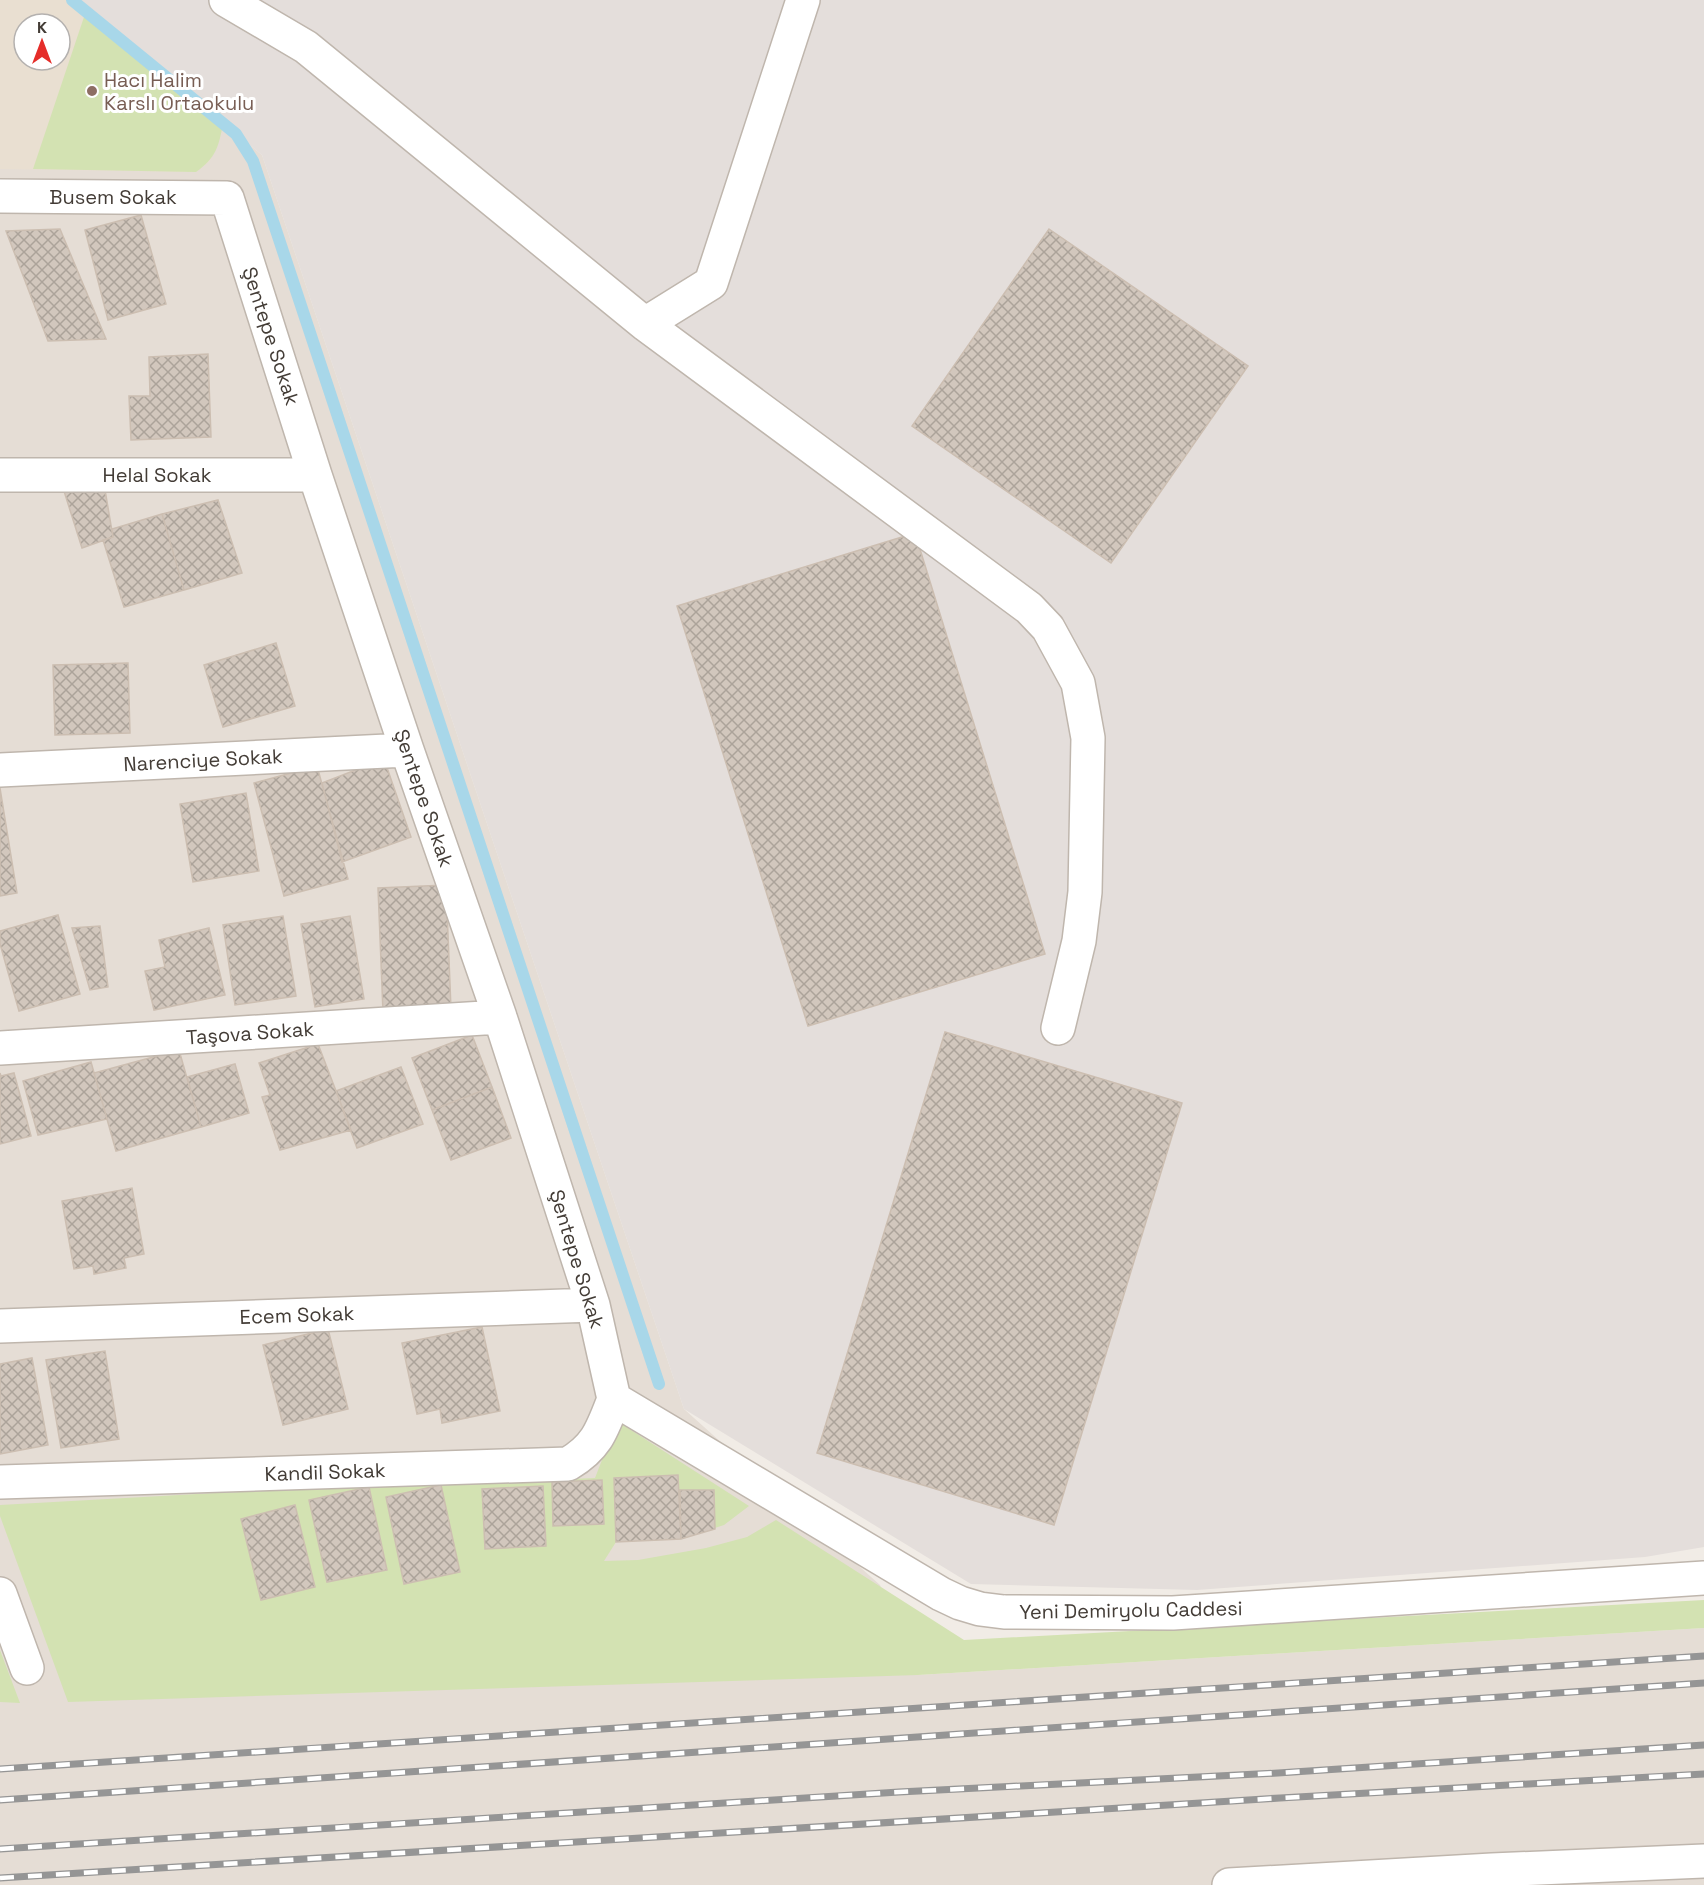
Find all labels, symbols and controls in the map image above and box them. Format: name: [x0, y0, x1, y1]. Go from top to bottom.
north arrow: [12, 12, 72, 72]
text: K: [37, 17, 47, 38]
place label: Hacı Halim Karslı Ortaokulu: [104, 67, 254, 116]
marker: Hacı Halim Karslı Ortaokulu: [85, 84, 99, 98]
street label: Busem Sokak: [49, 184, 177, 210]
street label: Şentepe Sokak: [236, 263, 306, 409]
street label: Helal Sokak: [103, 462, 212, 488]
street label: Şentepe Sokak: [388, 726, 460, 871]
street label: Narenciye Sokak: [123, 743, 284, 777]
street label: Taşova Sokak: [185, 1016, 315, 1050]
street label: Şentepe Sokak: [544, 1186, 611, 1332]
street label: Ecem Sokak: [239, 1300, 355, 1330]
street label: Kandil Sokak: [264, 1457, 386, 1487]
street label: Yeni Demiryolu Caddesi: [1019, 1595, 1243, 1625]

